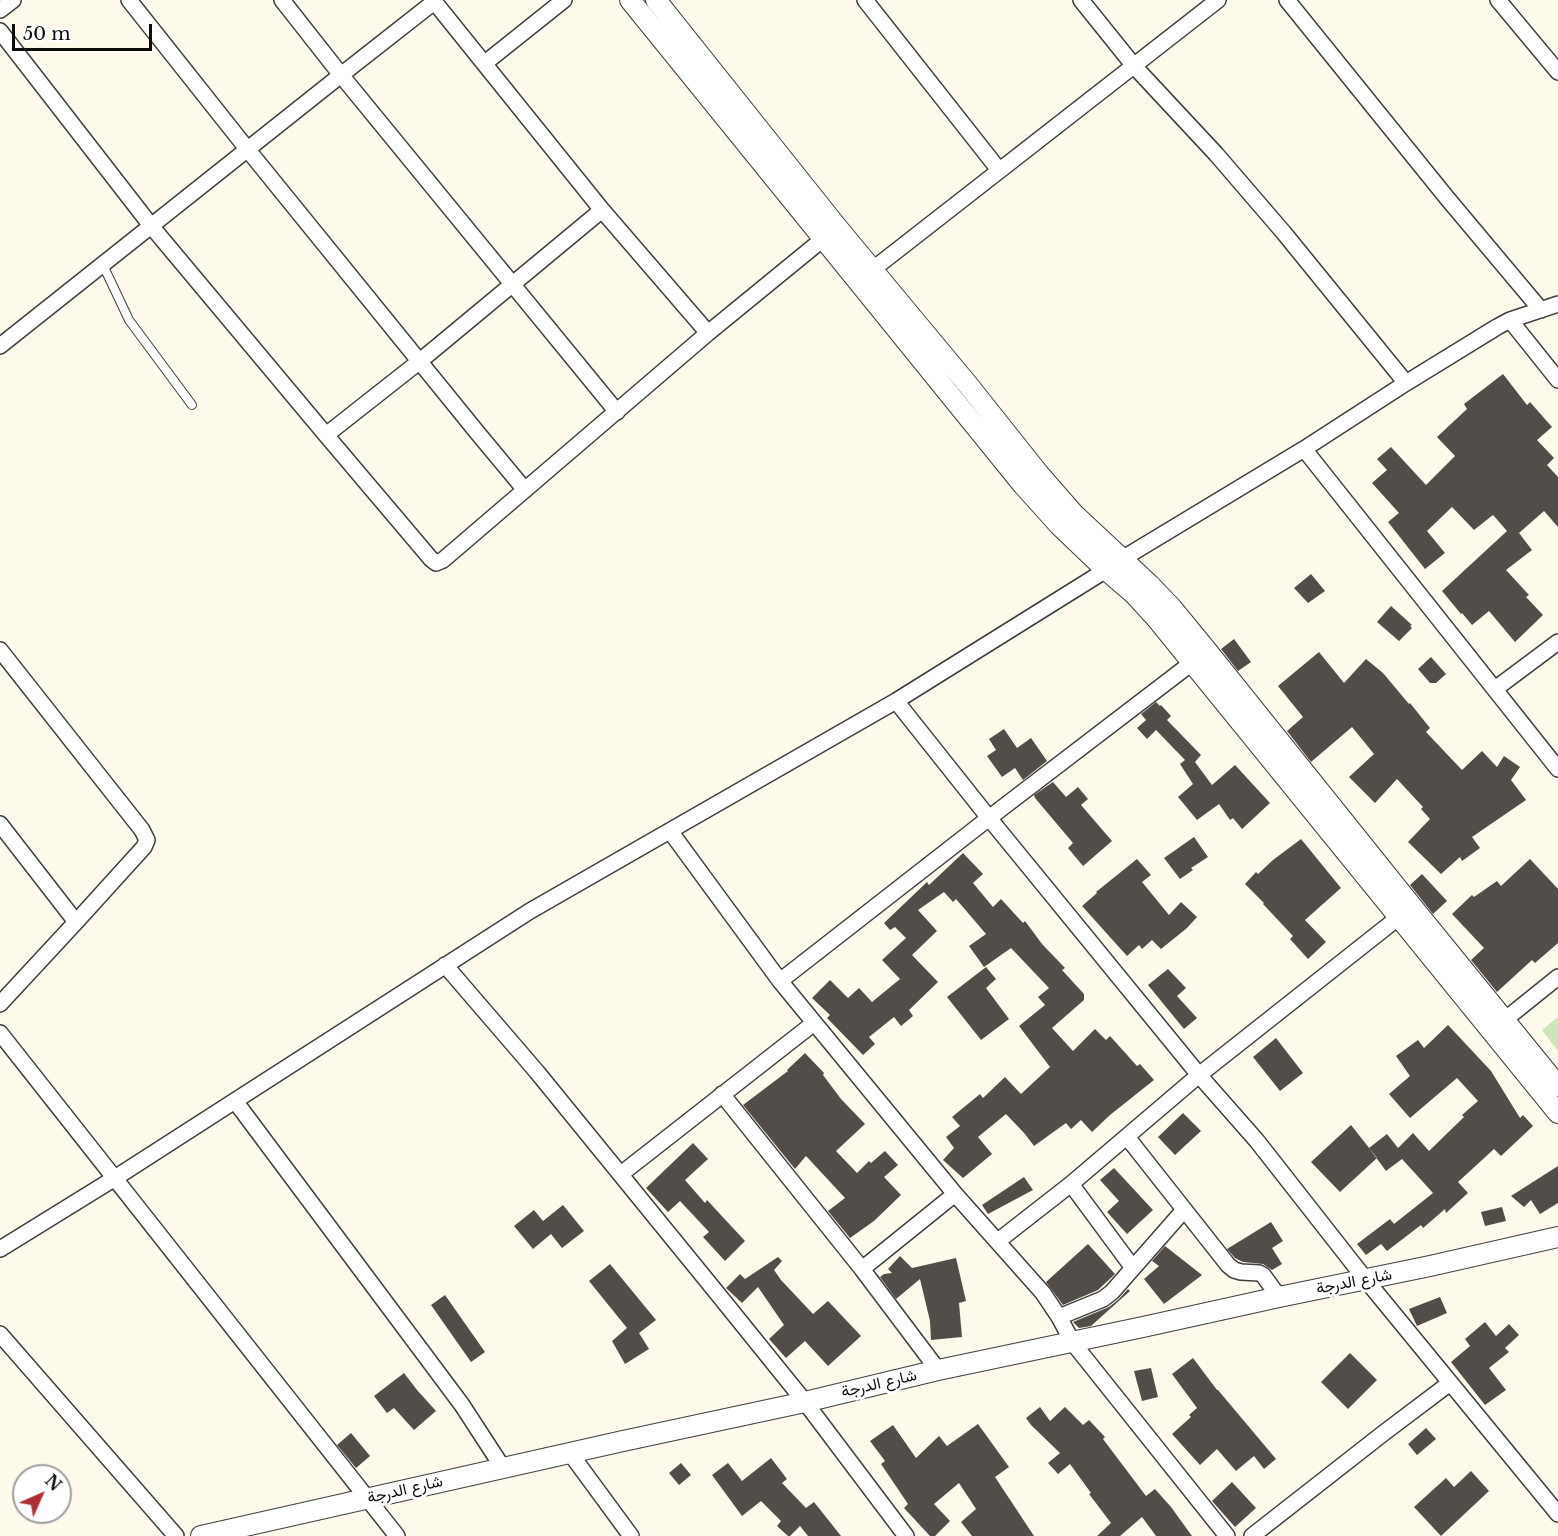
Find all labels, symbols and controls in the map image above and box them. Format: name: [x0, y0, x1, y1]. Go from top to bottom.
scale bar: [15, 12, 154, 50]
text: 50 m: [23, 23, 71, 45]
street label: شارع الدرجة: [1314, 1265, 1394, 1299]
street label: شارع الدرجة: [839, 1366, 919, 1402]
north arrow: [12, 1464, 72, 1524]
text: N: [41, 1470, 66, 1495]
street label: شارع الدرجة: [365, 1472, 445, 1508]

